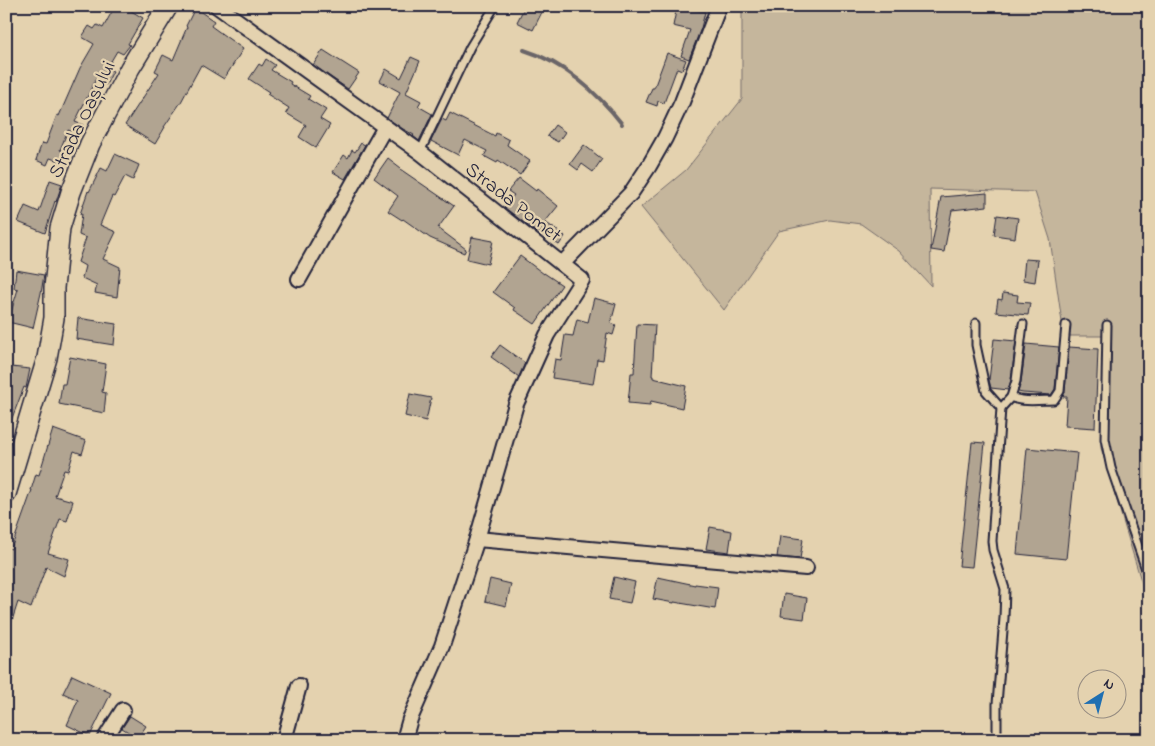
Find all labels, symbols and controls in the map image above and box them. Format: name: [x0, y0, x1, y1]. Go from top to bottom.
street label: Strada Oașului: [42, 56, 124, 184]
street label: Strada Pomet: [458, 156, 567, 250]
north arrow: [1078, 668, 1128, 718]
text: N: [1099, 673, 1119, 696]

